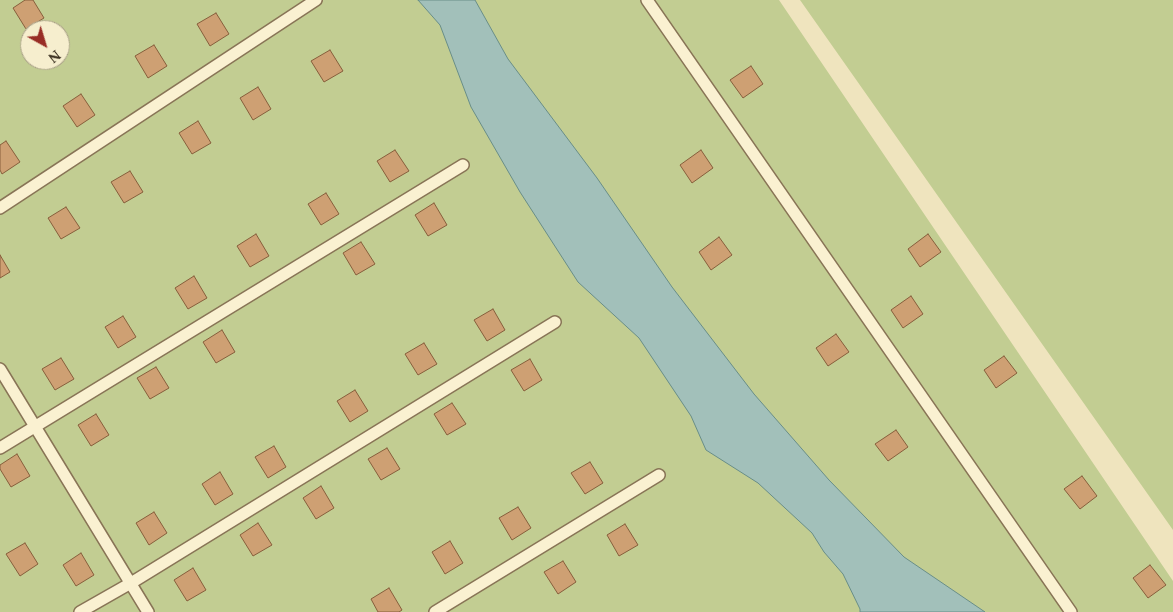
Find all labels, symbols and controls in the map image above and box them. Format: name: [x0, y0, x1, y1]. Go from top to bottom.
north arrow: [20, 20, 70, 70]
text: N: [43, 45, 65, 68]

